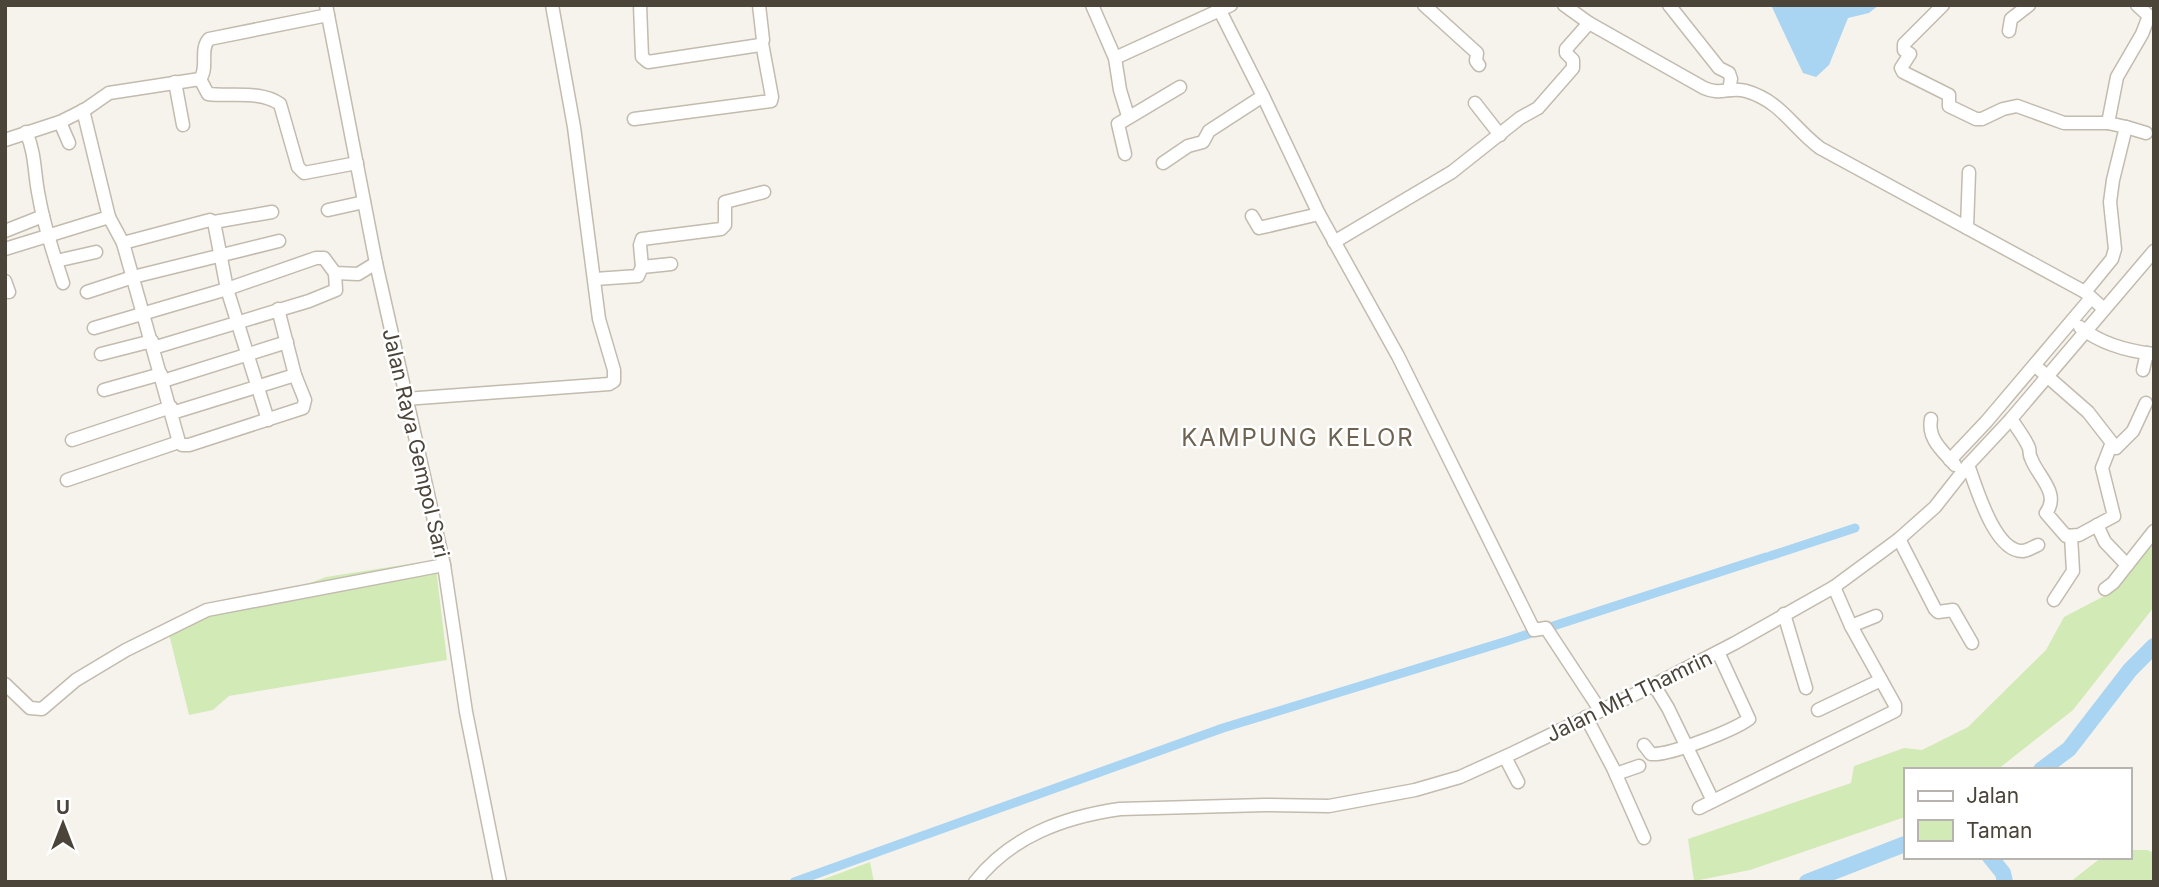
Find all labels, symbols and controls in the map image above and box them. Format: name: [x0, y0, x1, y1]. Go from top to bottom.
street label: Jalan Raya Gempol Sari: [377, 326, 455, 560]
district label: KAMPUNG KELOR: [1181, 423, 1415, 452]
street label: Jalan MH Thamrin: [1542, 645, 1716, 747]
legend: [1904, 768, 2131, 859]
text: Jalan: [1966, 783, 2019, 808]
north arrow: [28, 789, 98, 859]
text: U: [56, 796, 70, 819]
text: Taman: [1966, 818, 2032, 843]

